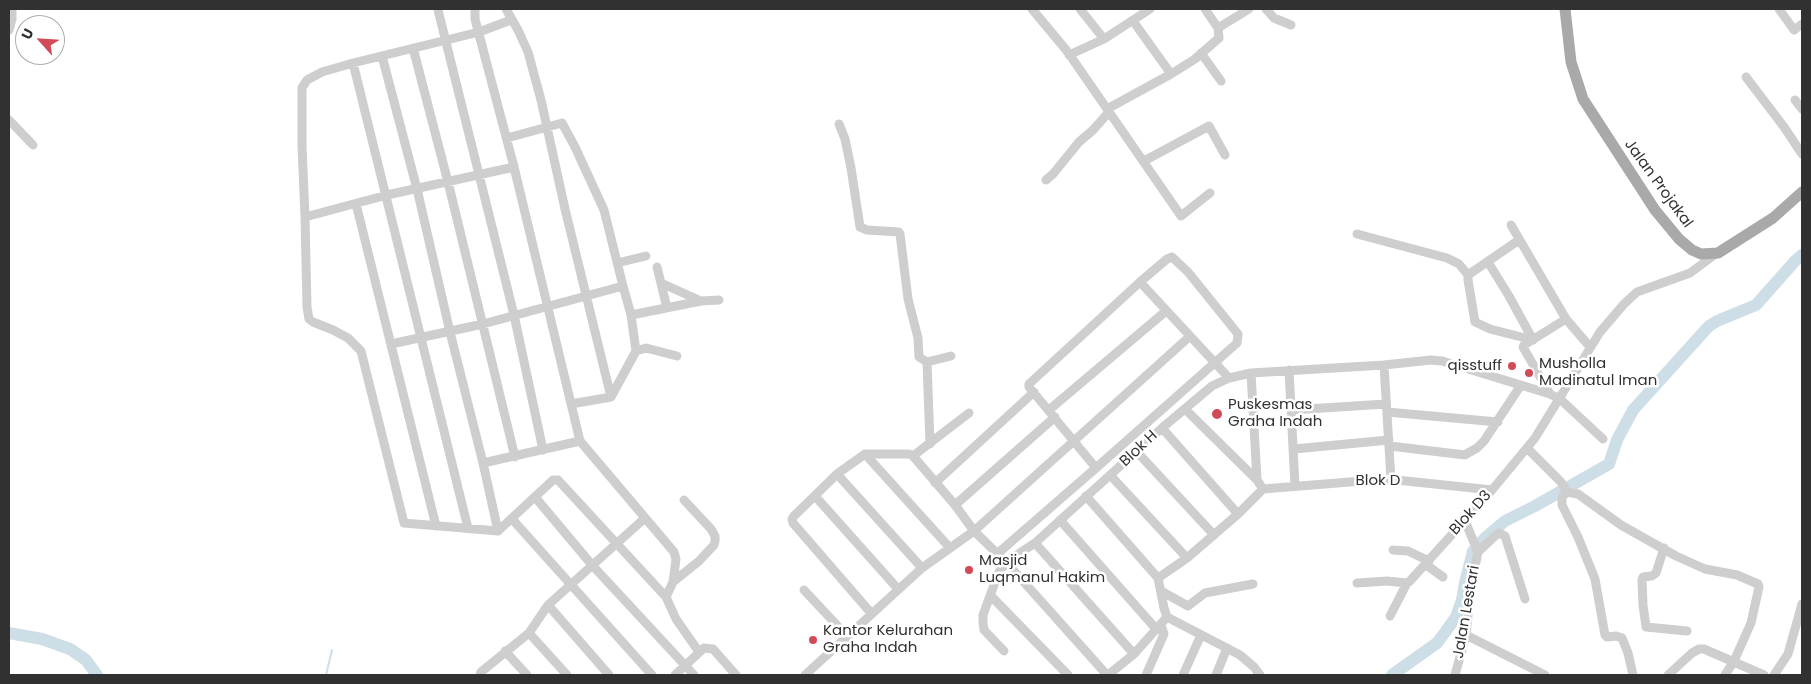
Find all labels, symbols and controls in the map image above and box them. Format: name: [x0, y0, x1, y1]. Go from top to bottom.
north arrow: [15, 15, 65, 65]
text: U: [16, 25, 39, 43]
street label: Jalan Projakal: [1620, 136, 1696, 232]
place label: Musholla Madinatul Iman: [1539, 355, 1657, 390]
place label: qisstuff: [1448, 357, 1502, 375]
marker: qisstuff: [1506, 360, 1518, 372]
marker: Musholla Madinatul Iman: [1523, 367, 1535, 379]
place label: Puskesmas Graha Indah: [1228, 396, 1322, 431]
marker: Puskesmas Graha Indah: [1210, 407, 1224, 421]
street label: Blok H: [1117, 427, 1161, 471]
street label: Blok D: [1356, 472, 1400, 490]
street label: Blok D3: [1446, 487, 1496, 539]
place label: Masjid Luqmanul Hakim: [979, 552, 1105, 587]
marker: Masjid Luqmanul Hakim: [963, 564, 975, 576]
street label: Jalan Lestari: [1450, 564, 1484, 660]
place label: Kantor Kelurahan Graha Indah: [823, 622, 953, 657]
marker: Kantor Kelurahan Graha Indah: [807, 634, 819, 646]

